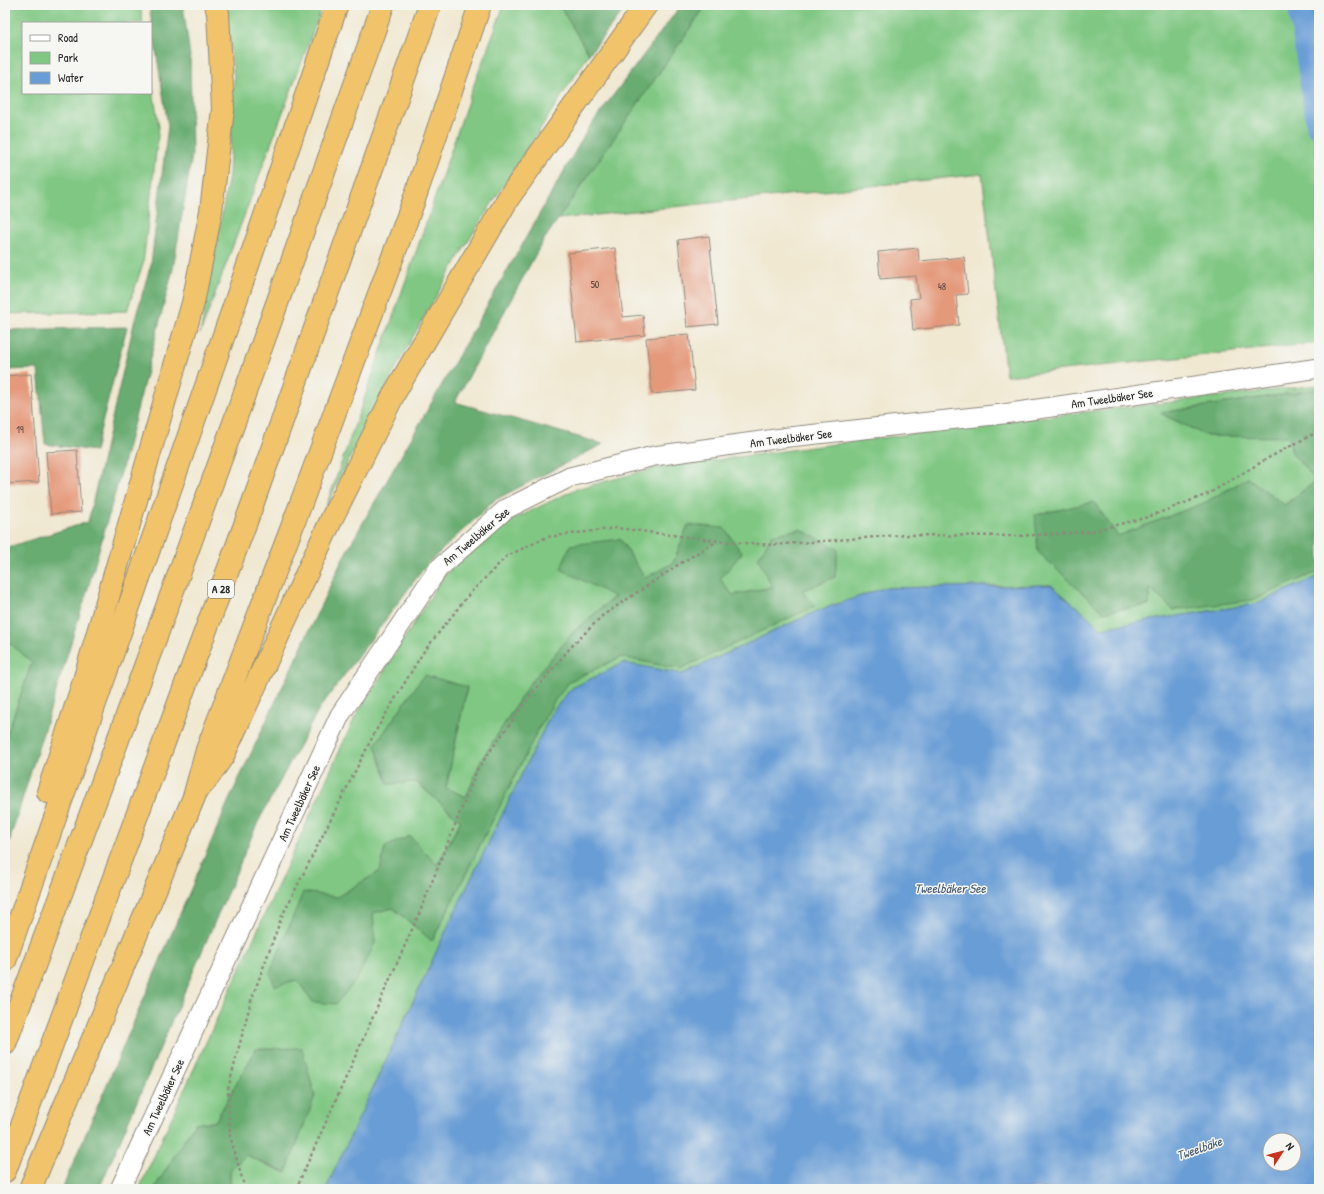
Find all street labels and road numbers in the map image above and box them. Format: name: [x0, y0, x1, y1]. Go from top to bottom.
street label: Am Tweelbäker See: [1070, 384, 1154, 412]
street label: Am Tweelbäker See: [749, 425, 833, 451]
street label: Am Tweelbäker See: [439, 503, 513, 569]
road number: A 28: [208, 580, 234, 598]
street label: Am Tweelbäker See: [274, 762, 324, 844]
street label: Am Tweelbäker See: [138, 1056, 188, 1138]

